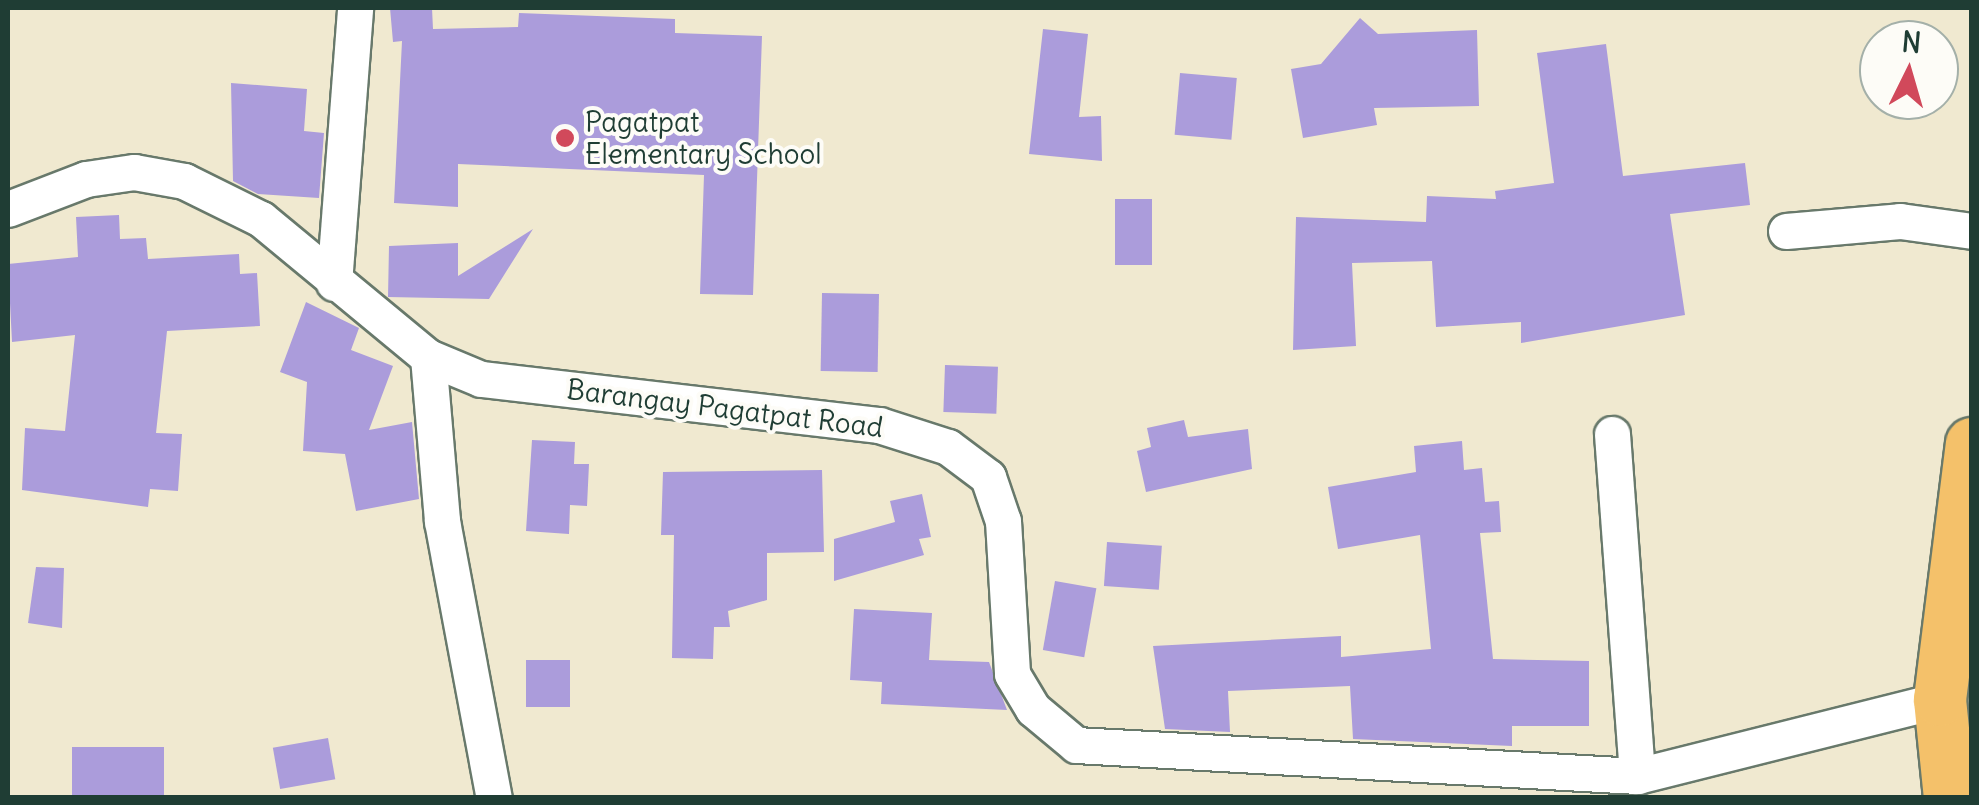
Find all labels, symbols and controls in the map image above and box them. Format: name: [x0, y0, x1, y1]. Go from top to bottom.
north arrow: [1859, 20, 1959, 120]
text: N: [1900, 23, 1923, 61]
place label: Pagatpat Elementary School: [585, 105, 822, 171]
marker: Pagatpat Elementary School: [554, 127, 576, 149]
street label: Barangay Pagatpat Road: [565, 372, 885, 444]

